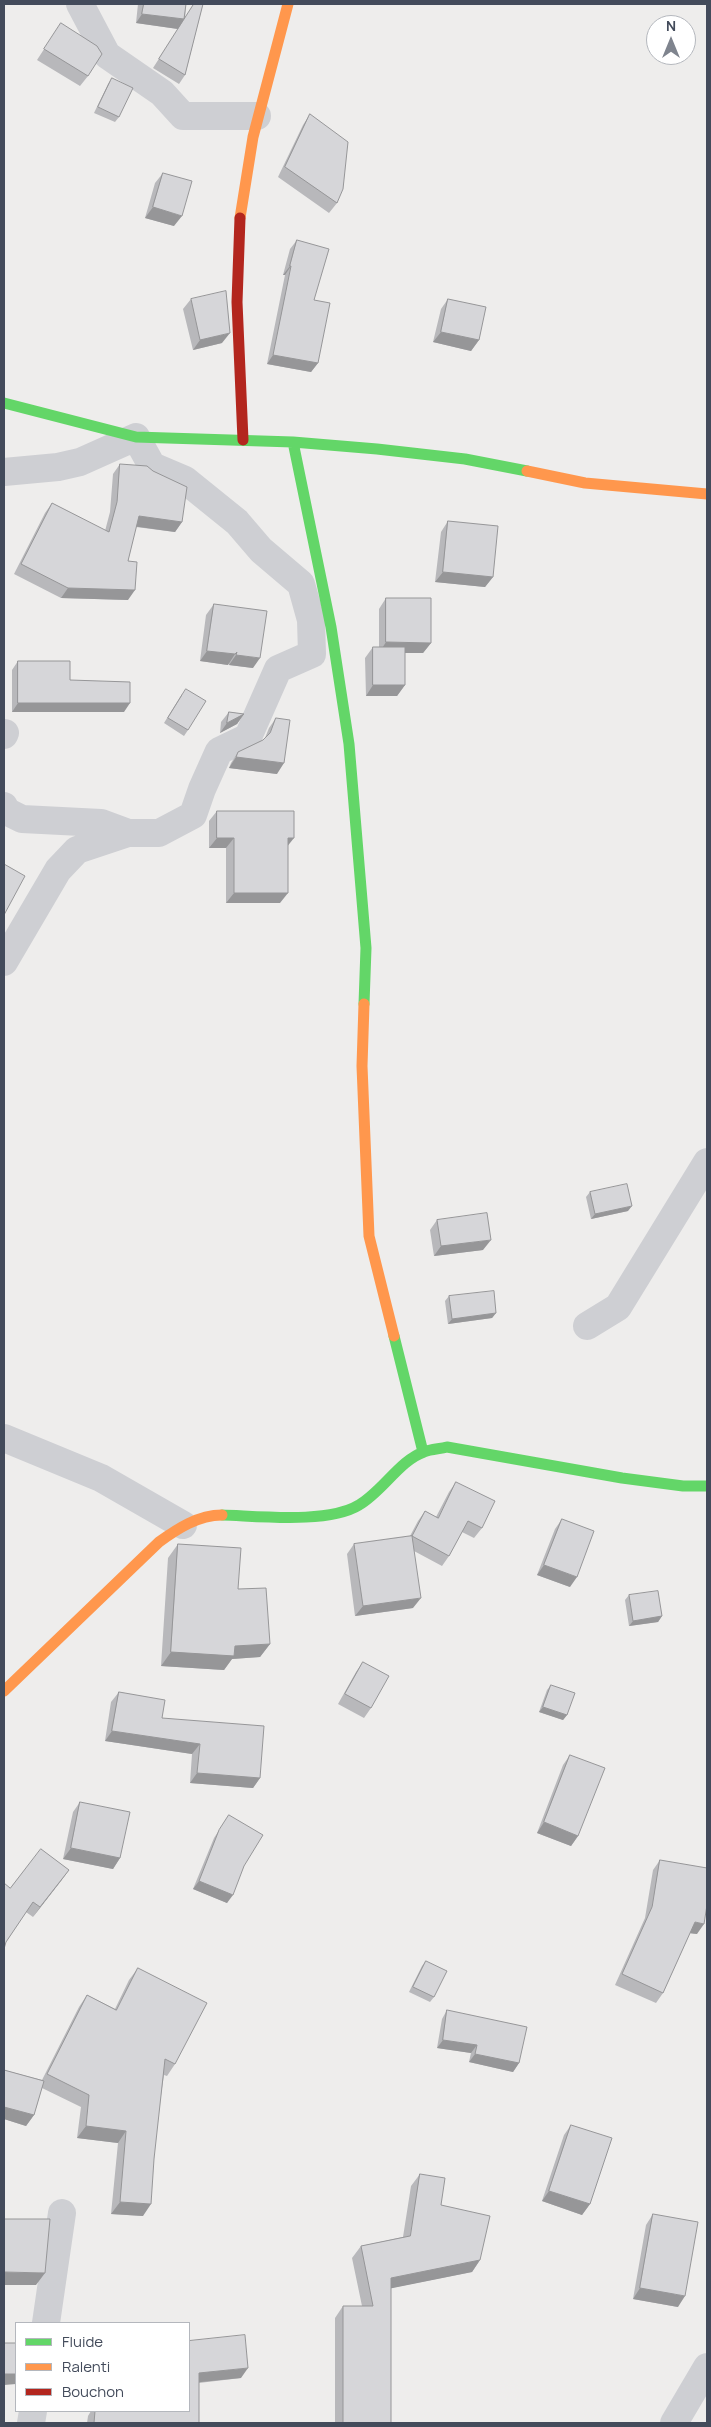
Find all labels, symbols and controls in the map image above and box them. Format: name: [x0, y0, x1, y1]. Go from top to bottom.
north arrow: [646, 15, 696, 65]
text: N: [666, 16, 676, 35]
legend: [15, 2322, 190, 2412]
text: Fluide: [62, 2331, 103, 2352]
text: Ralenti: [62, 2356, 110, 2377]
text: Bouchon: [62, 2381, 124, 2402]

